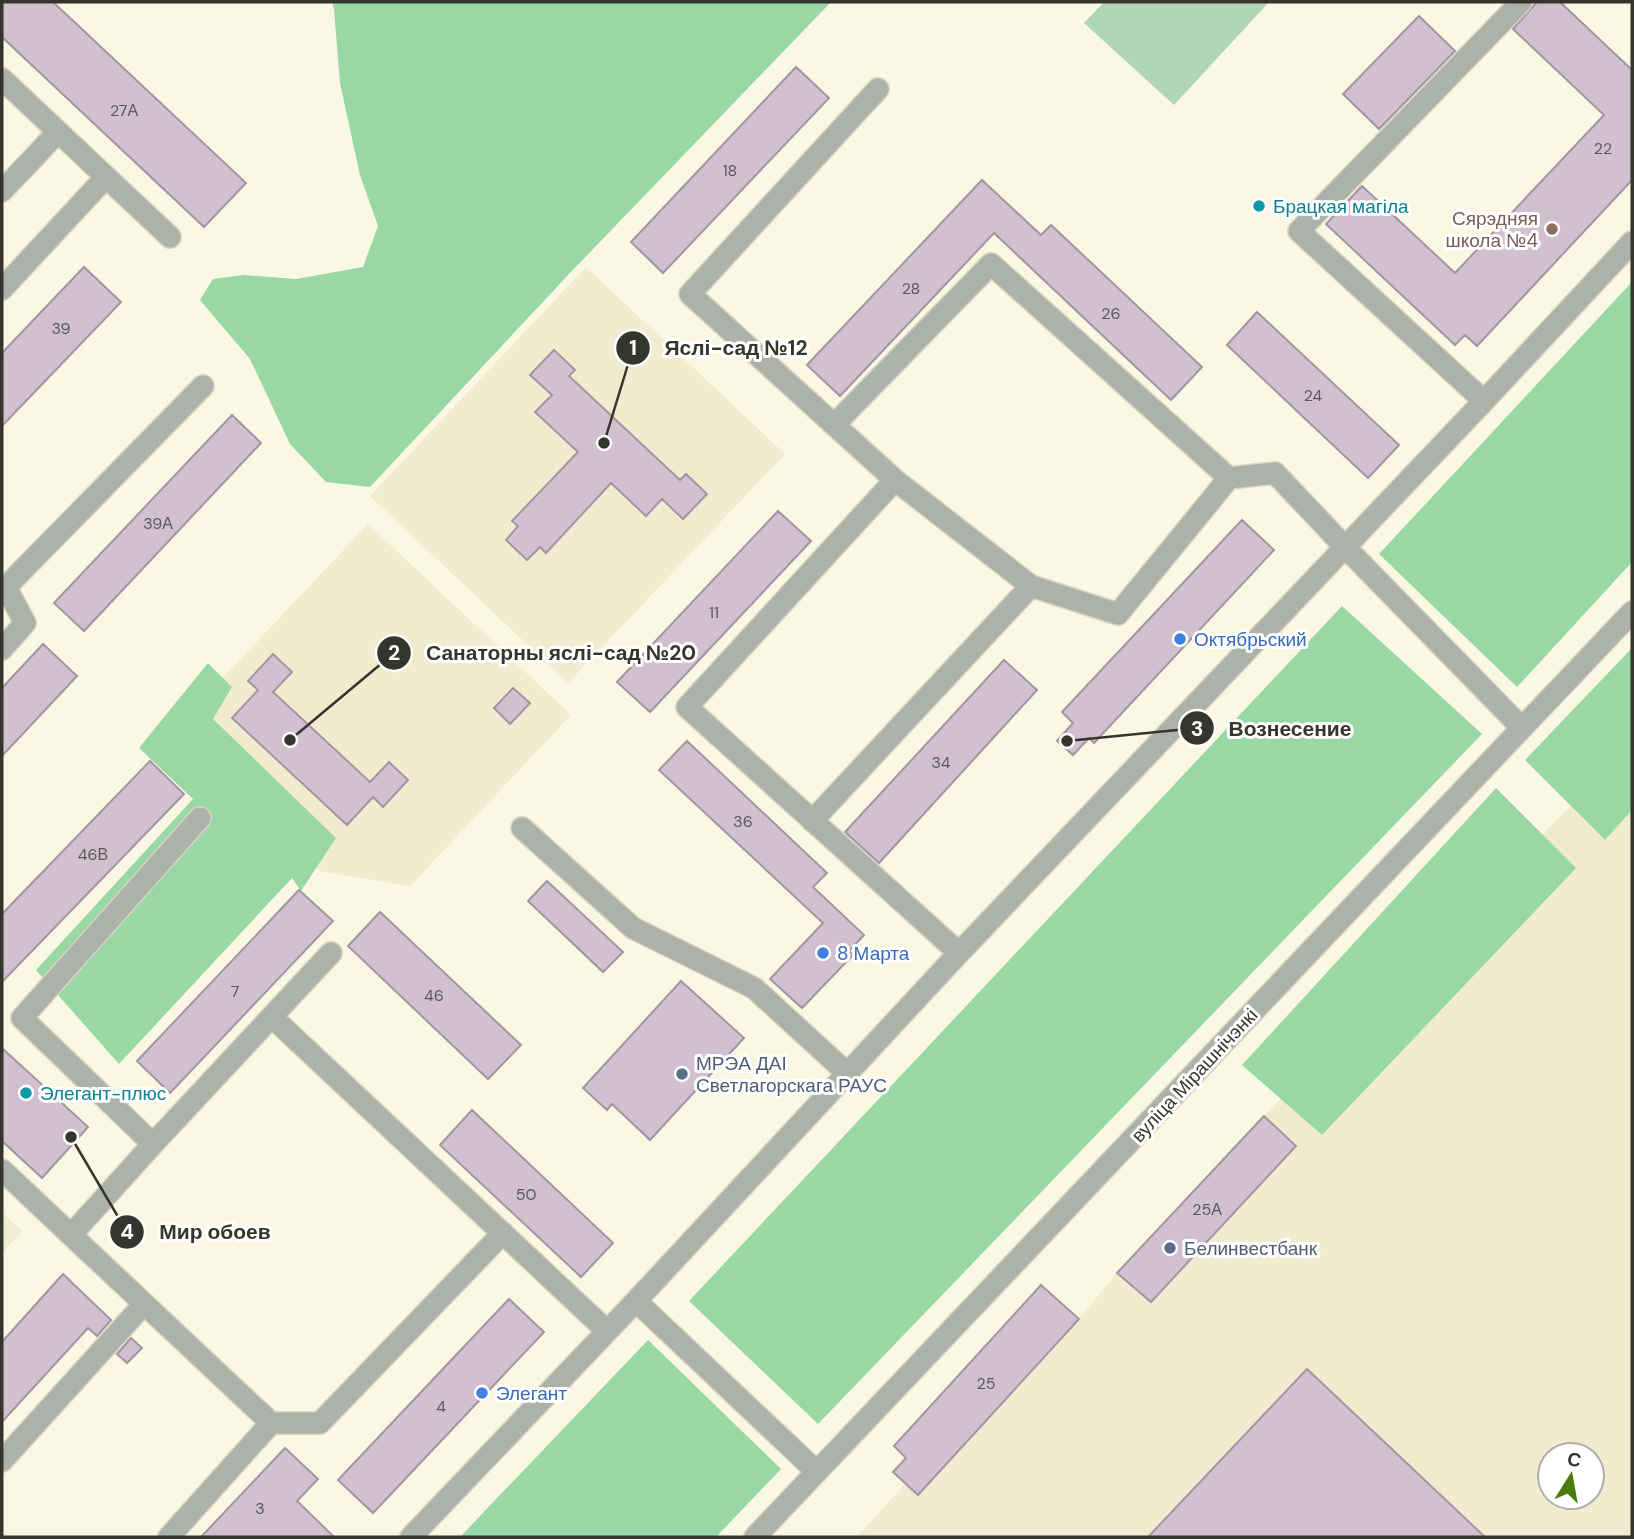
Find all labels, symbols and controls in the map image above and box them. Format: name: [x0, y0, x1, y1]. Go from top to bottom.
house number: 27А: [110, 100, 138, 121]
house number: 22: [1594, 138, 1612, 159]
house number: 18: [723, 160, 737, 181]
place label: Брацкая магіла: [1273, 194, 1409, 219]
marker: Брацкая магіла: [1251, 198, 1267, 214]
place label: Сярэдняя школа №4: [1445, 206, 1538, 253]
marker: Сярэдняя школа №4: [1544, 221, 1560, 237]
house number: 28: [902, 278, 920, 299]
house number: 26: [1101, 303, 1121, 324]
house number: 39: [51, 318, 71, 339]
callout: Яслі-сад №12: [616, 327, 822, 369]
text: 1: [629, 334, 637, 362]
text: Яслі-сад №12: [664, 334, 808, 362]
house number: 24: [1304, 385, 1323, 406]
house number: 39А: [143, 513, 173, 534]
house number: 11: [709, 602, 719, 623]
place label: Октябрьский: [1194, 627, 1307, 652]
marker: Октябрьский: [1172, 631, 1188, 647]
callout: Санаторны яслі-сад №20: [377, 632, 710, 674]
text: 2: [388, 639, 400, 667]
text: Санаторны яслі-сад №20: [426, 639, 696, 667]
callout: Вознесение: [1179, 707, 1365, 749]
text: 3: [1191, 715, 1203, 743]
text: Вознесение: [1229, 715, 1351, 743]
house number: 34: [931, 752, 951, 773]
house number: 36: [733, 811, 753, 832]
house number: 46В: [78, 844, 108, 865]
place label: 8 Марта: [837, 941, 910, 966]
marker: 8 Марта: [815, 945, 831, 961]
house number: 7: [231, 981, 239, 1002]
house number: 46: [424, 985, 444, 1006]
street label: вуліца Мірашнічэнкі: [1126, 1003, 1263, 1148]
place label: МРЭА ДАІ Светлагорскага РАУС: [696, 1051, 887, 1098]
marker: МРЭА ДАІ Светлагорскага РАУС: [674, 1066, 690, 1082]
place label: Элегант-плюс: [40, 1081, 166, 1106]
marker: Элегант-плюс: [18, 1085, 34, 1101]
house number: 50: [516, 1184, 536, 1205]
house number: 25А: [1192, 1199, 1222, 1220]
callout: Мир обоев: [110, 1211, 284, 1253]
text: 4: [120, 1218, 134, 1246]
text: Мир обоев: [159, 1218, 271, 1246]
place label: Белинвестбанк: [1184, 1236, 1318, 1261]
marker: Белинвестбанк: [1162, 1240, 1178, 1256]
house number: 25: [977, 1373, 995, 1394]
place label: Элегант: [496, 1381, 567, 1406]
marker: Элегант: [474, 1385, 490, 1401]
house number: 4: [436, 1396, 446, 1417]
north arrow: [1536, 1441, 1606, 1511]
text: С: [1565, 1446, 1584, 1473]
house number: 3: [255, 1498, 265, 1519]

